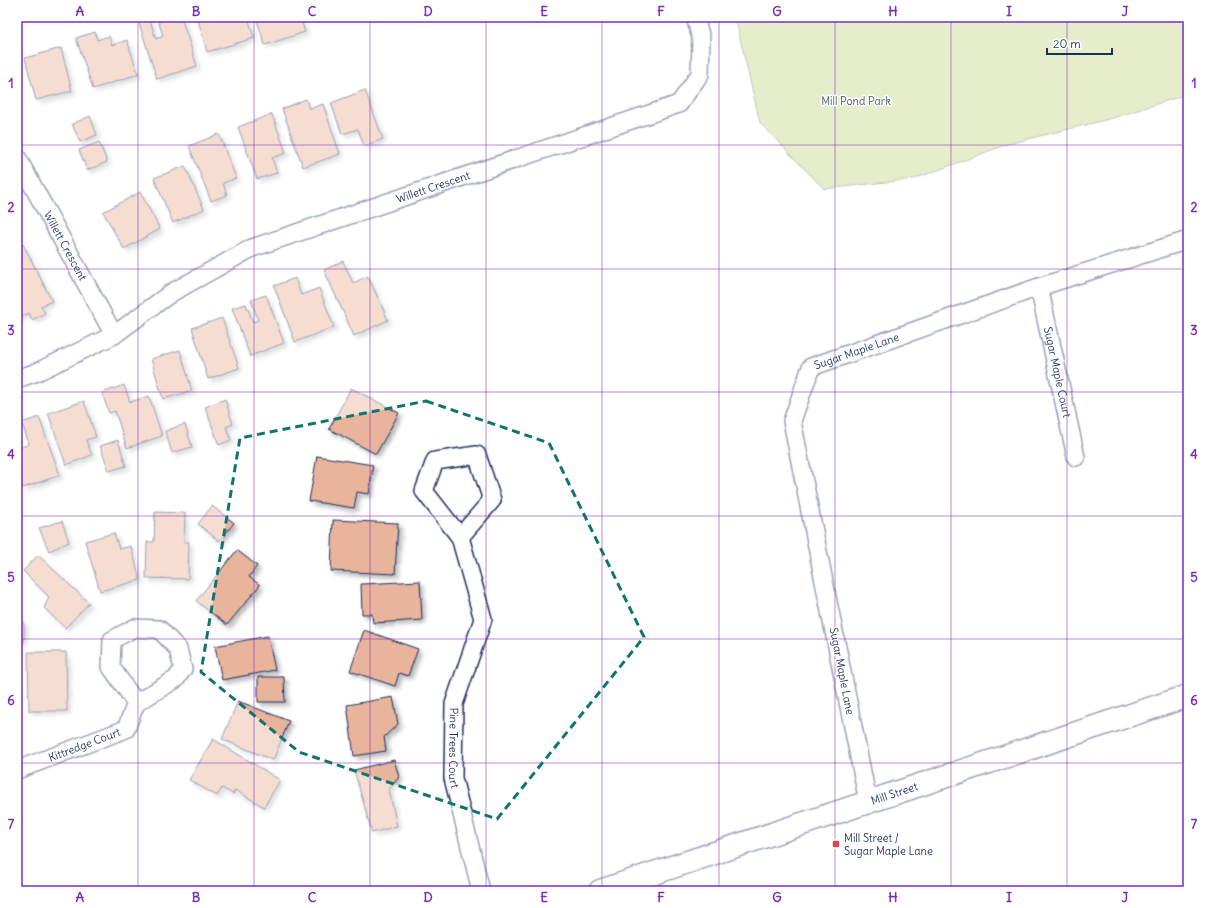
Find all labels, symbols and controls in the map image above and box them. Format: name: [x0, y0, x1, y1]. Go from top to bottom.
text: A: [76, 3, 85, 20]
text: B: [192, 3, 201, 20]
text: C: [308, 3, 317, 20]
text: D: [423, 3, 433, 20]
text: E: [540, 3, 548, 20]
text: F: [657, 3, 665, 20]
text: G: [772, 3, 782, 20]
text: H: [888, 3, 898, 20]
text: I: [1006, 3, 1012, 20]
text: J: [1122, 3, 1129, 20]
scale bar: [1047, 30, 1112, 56]
text: 20 m: [1053, 36, 1081, 51]
text: 1: [8, 75, 14, 92]
text: 1: [1191, 75, 1197, 92]
park label: Mill Pond Park: [821, 94, 891, 108]
street label: Willett Crescent: [394, 168, 472, 206]
text: 2: [7, 199, 15, 216]
text: 2: [1190, 199, 1198, 216]
street label: Willett Crescent: [41, 209, 90, 283]
text: 3: [7, 322, 15, 339]
text: 3: [1190, 322, 1198, 339]
street label: Sugar Maple Court: [1041, 325, 1074, 419]
street label: Sugar Maple Lane: [812, 330, 901, 372]
text: 4: [7, 446, 15, 463]
text: 4: [1190, 446, 1198, 463]
text: 5: [7, 569, 15, 586]
text: 5: [1190, 569, 1198, 586]
street label: Sugar Maple Lane: [827, 626, 857, 716]
text: 6: [7, 692, 15, 709]
text: 6: [1190, 692, 1198, 709]
street label: Pine Trees Court: [446, 707, 462, 790]
street label: Kittredge Court: [46, 725, 123, 765]
street label: Mill Street: [869, 779, 920, 808]
text: 7: [8, 816, 15, 833]
text: 7: [1191, 816, 1198, 833]
place label: Mill Street / Sugar Maple Lane: [844, 831, 933, 858]
marker: Mill Street / Sugar Maple Lane: [831, 839, 841, 849]
text: A: [76, 889, 85, 906]
text: B: [192, 889, 201, 906]
text: C: [308, 889, 317, 906]
text: D: [423, 889, 433, 906]
text: E: [540, 889, 548, 906]
text: F: [657, 889, 665, 906]
text: G: [772, 889, 782, 906]
text: H: [888, 889, 898, 906]
text: I: [1006, 889, 1012, 906]
text: J: [1122, 889, 1129, 906]

